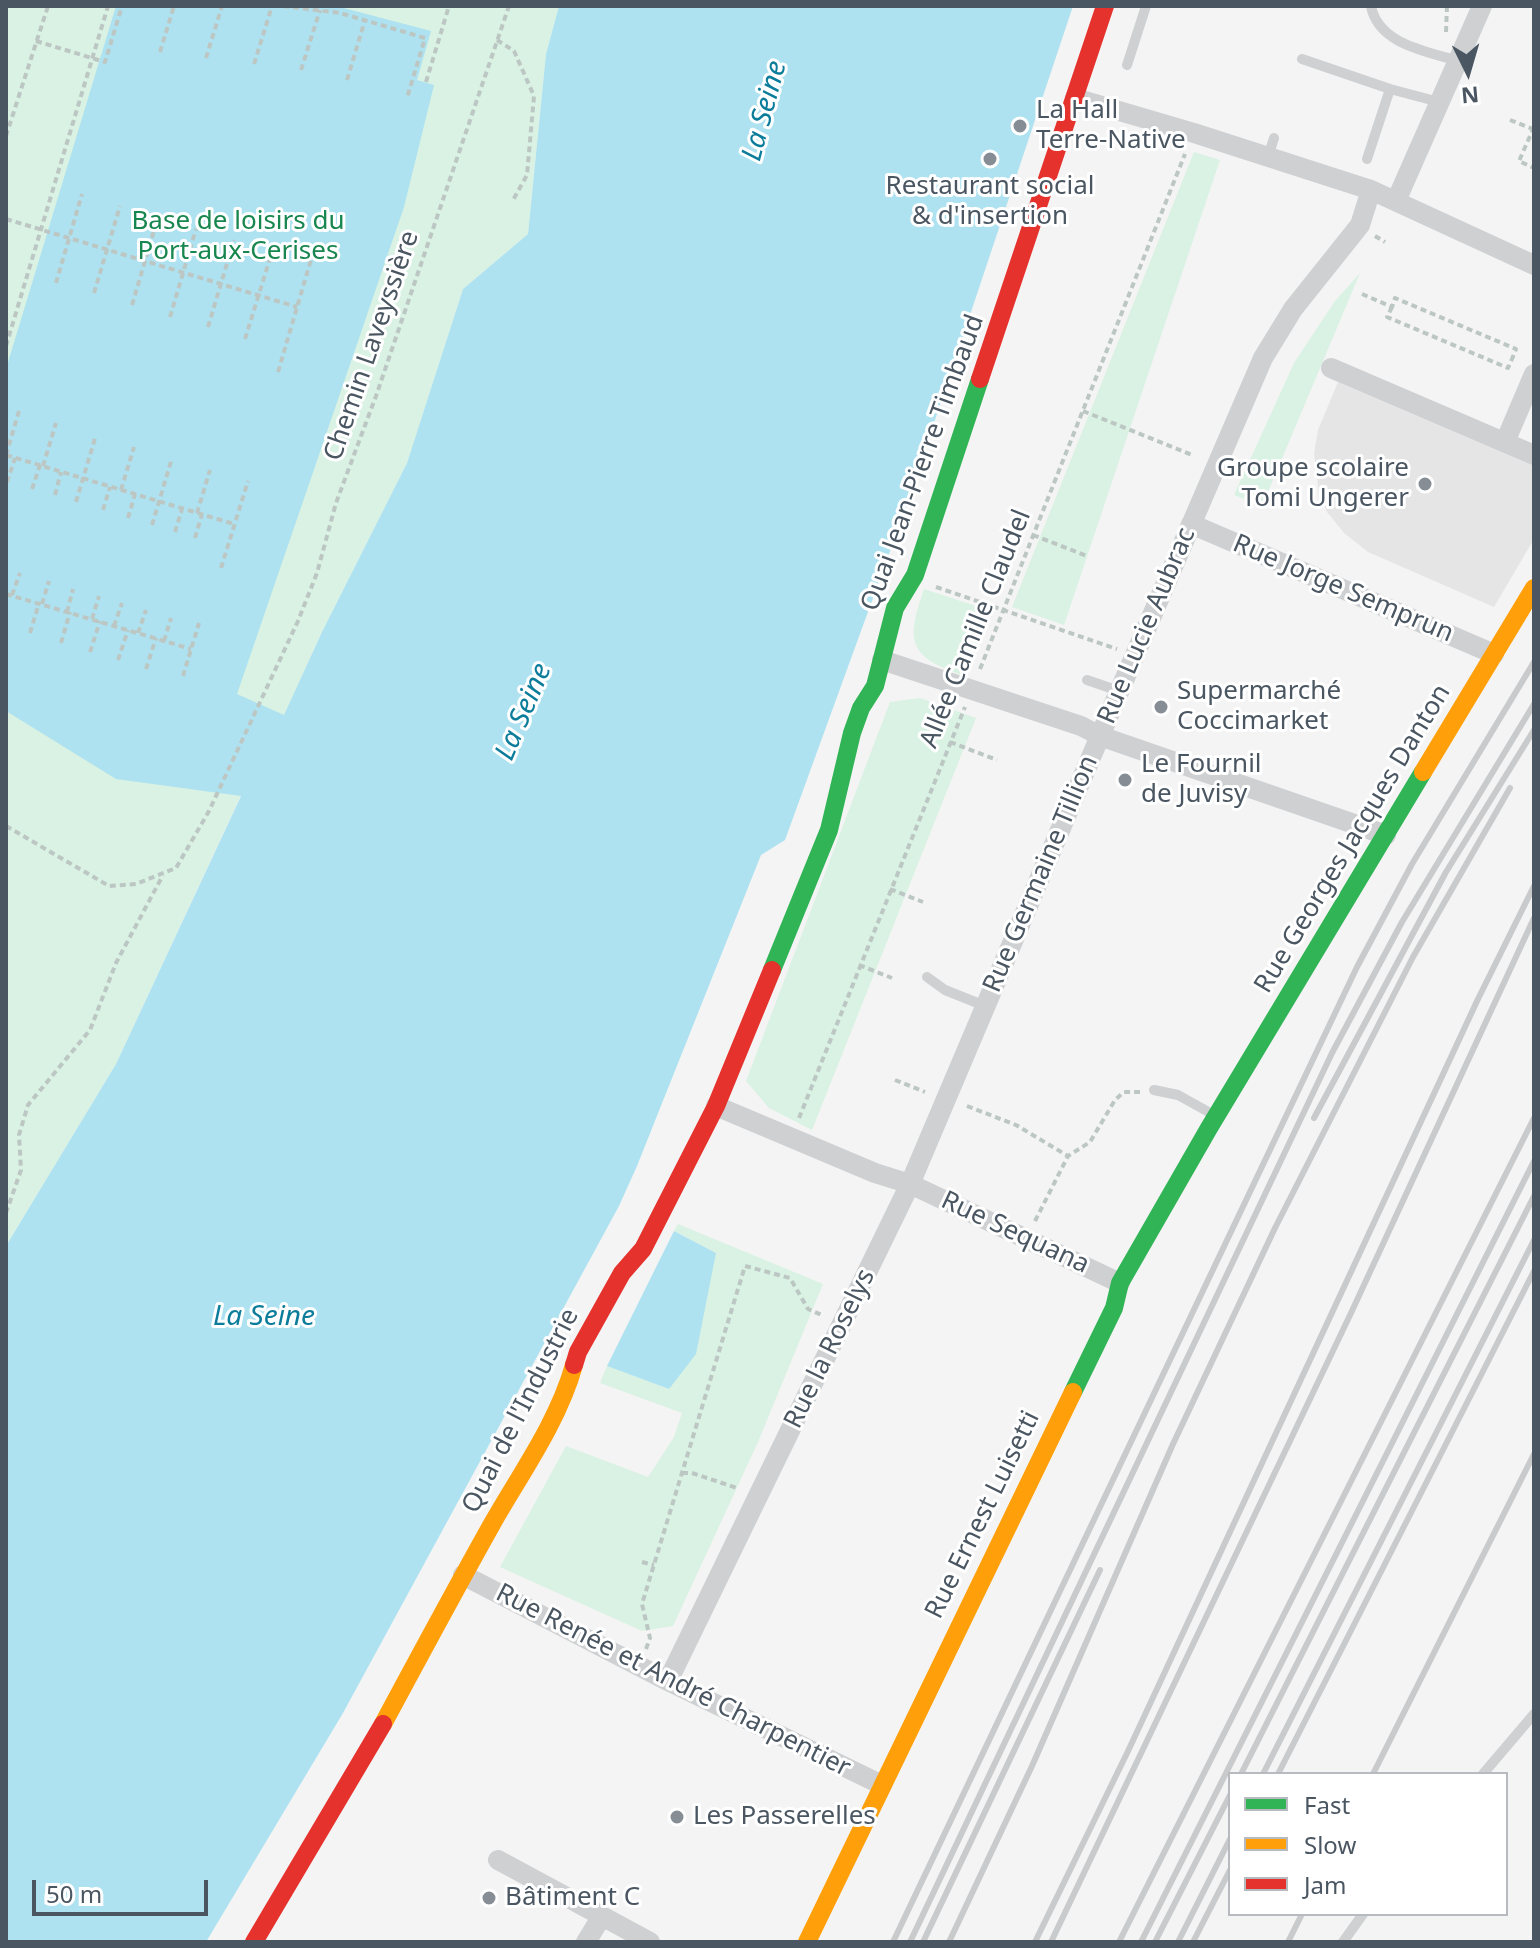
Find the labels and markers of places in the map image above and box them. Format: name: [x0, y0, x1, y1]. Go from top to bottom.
place label: La Hall Terre-Native: [1036, 95, 1186, 156]
marker: La Hall Terre-Native: [1011, 117, 1029, 135]
marker: Restaurant social & d'insertion: [981, 150, 999, 168]
place label: Restaurant social & d'insertion: [885, 171, 1095, 232]
place label: Groupe scolaire Tomi Ungerer: [1217, 453, 1409, 514]
marker: Groupe scolaire Tomi Ungerer: [1416, 475, 1434, 493]
place label: Supermarché Coccimarket: [1177, 676, 1341, 738]
marker: Supermarché Coccimarket: [1152, 698, 1170, 716]
place label: Le Fournil de Juvisy: [1141, 749, 1262, 810]
marker: Le Fournil de Juvisy: [1116, 771, 1134, 789]
place label: Les Passerelles: [693, 1801, 876, 1833]
marker: Les Passerelles: [668, 1808, 686, 1826]
place label: Bâtiment C: [505, 1882, 640, 1914]
marker: Bâtiment C: [480, 1889, 498, 1907]

